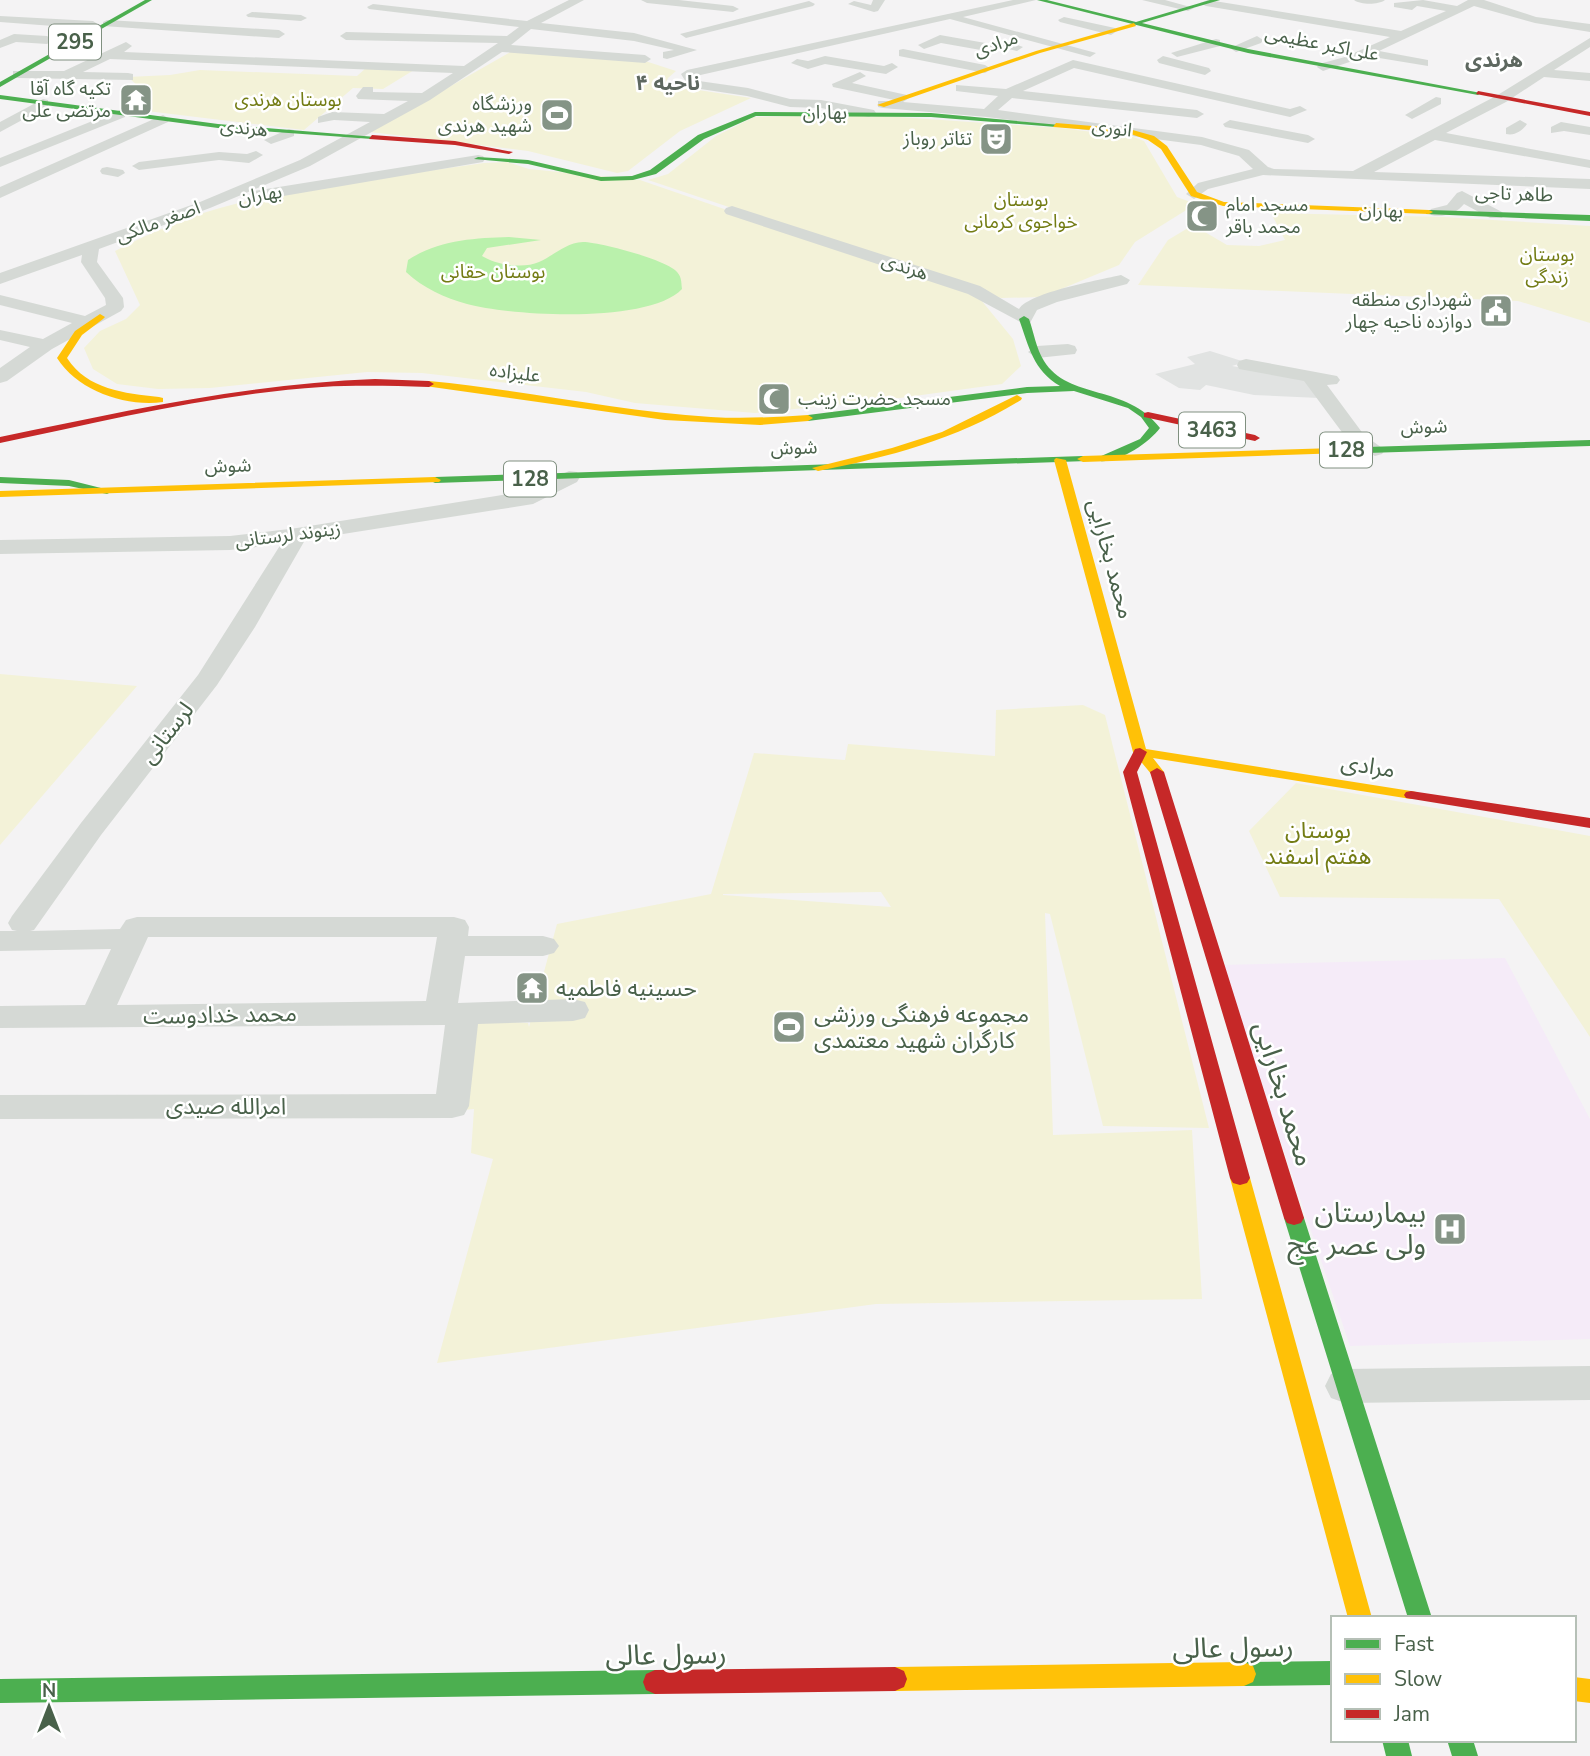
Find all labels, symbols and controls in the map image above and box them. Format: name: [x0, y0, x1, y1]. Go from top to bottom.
street label: علی‌اکبر عظیمی: [1263, 20, 1381, 68]
road number: 295: [49, 24, 101, 60]
street label: مرادی: [971, 25, 1021, 63]
district label: هرندی: [1465, 46, 1523, 74]
district label: ناحیه ۴: [636, 69, 700, 97]
place label: تکیه گاه آقا مرتضی علی: [22, 76, 111, 124]
temple icon: تکیه گاه آقا مرتضی علی: [117, 81, 155, 119]
park label: بوستان هرندی: [234, 87, 342, 113]
place label: ورزشگاه شهید هرندی: [438, 91, 532, 139]
sports icon: ورزشگاه شهید هرندی: [538, 96, 576, 134]
street label: بهاران: [803, 100, 847, 126]
street label: انوری: [1090, 112, 1134, 144]
street label: هرندی: [219, 113, 269, 143]
theatre icon: تئاتر روباز: [977, 120, 1015, 158]
place label: تئاتر روباز: [902, 126, 972, 152]
street label: بهاران: [236, 179, 284, 211]
street label: طاهر تاجی: [1475, 180, 1554, 208]
park label: بوستان خواجوی کرمانی: [964, 187, 1078, 235]
place label: مسجد امام محمد باقر: [1225, 192, 1308, 240]
street label: اصغر مالکی: [112, 195, 204, 249]
mosque icon: مسجد امام محمد باقر: [1183, 197, 1221, 235]
street label: بهاران: [1358, 197, 1404, 225]
park label: بوستان زندگی: [1520, 242, 1574, 290]
street label: هرندی: [878, 247, 932, 287]
park label: بوستان حقانی: [441, 259, 545, 285]
place label: شهرداری منطقه دوازده ناحیه چهار: [1345, 287, 1472, 335]
public building icon: شهرداری منطقه دوازده ناحیه چهار: [1477, 292, 1515, 330]
street label: علیزاده: [488, 357, 542, 389]
mosque icon: مسجد حضرت زینب: [755, 380, 793, 418]
place label: مسجد حضرت زینب: [798, 386, 951, 412]
road number: 3463: [1179, 412, 1245, 448]
street label: شوش: [1400, 413, 1448, 441]
road number: 128: [1320, 433, 1372, 468]
street label: شوش: [770, 434, 818, 462]
street label: شوش: [204, 452, 252, 480]
road number: 128: [504, 462, 556, 496]
street label: محمد بخارایی: [1080, 496, 1142, 622]
street label: زینوند لرستانی: [234, 516, 342, 554]
street label: لرستانی: [133, 696, 201, 770]
street label: مرادی: [1339, 746, 1397, 786]
park label: بوستان هفتم اسفند: [1264, 815, 1372, 873]
temple icon: حسینیه فاطمیه: [513, 969, 551, 1007]
place label: حسینیه فاطمیه: [556, 973, 697, 1004]
street label: محمد خدادوست: [143, 998, 297, 1032]
place label: مجموعه فرهنگی ورزشی کارگران شهید معتمدی: [814, 999, 1029, 1056]
sports icon: مجموعه فرهنگی ورزشی کارگران شهید معتمدی: [770, 1008, 808, 1046]
street label: محمد بخارایی: [1244, 1017, 1324, 1171]
street label: امرالله صیدی: [166, 1091, 286, 1122]
place label: بیمارستان ولی عصر عج: [1287, 1194, 1426, 1265]
hospital icon: بیمارستان ولی عصر عج: [1431, 1210, 1469, 1248]
legend: [1331, 1616, 1576, 1742]
street label: رسول عالی: [1172, 1628, 1294, 1668]
text: Fast: [1394, 1630, 1434, 1658]
street label: رسول عالی: [605, 1635, 727, 1675]
text: Slow: [1394, 1665, 1443, 1693]
north arrow: [14, 1672, 84, 1742]
text: N: [42, 1678, 56, 1704]
text: Jam: [1393, 1700, 1430, 1728]

